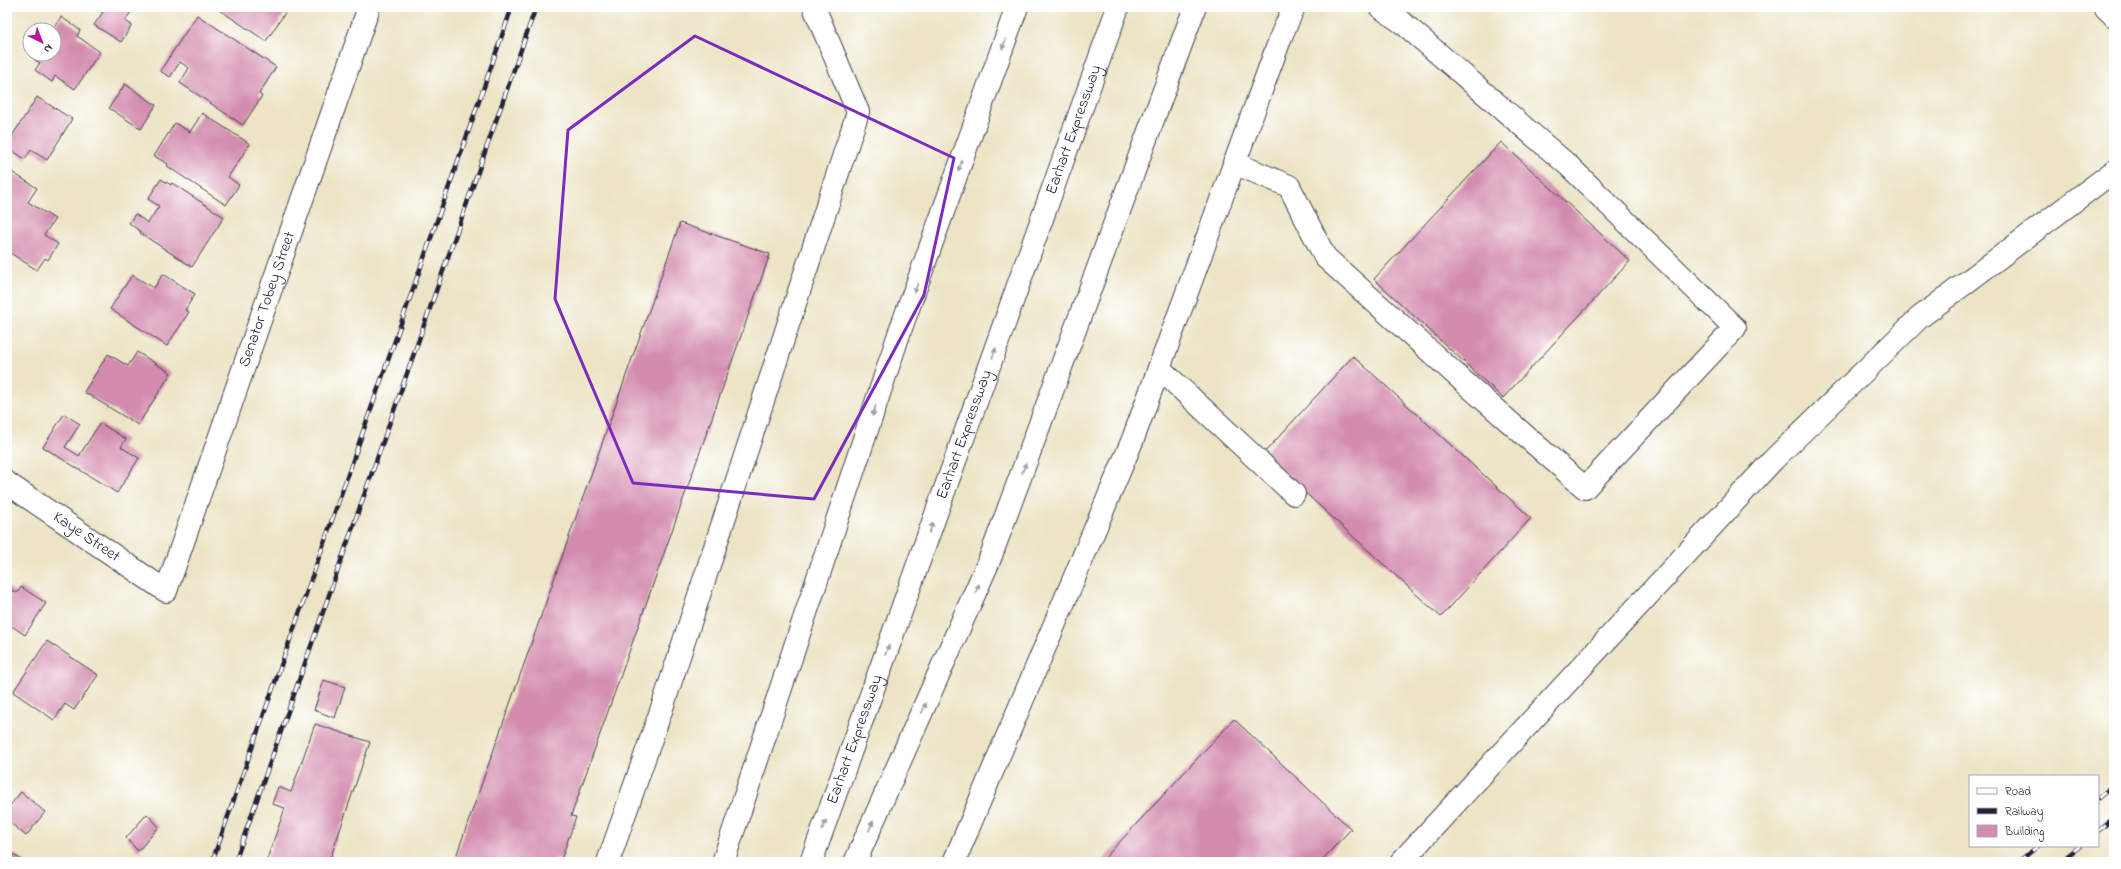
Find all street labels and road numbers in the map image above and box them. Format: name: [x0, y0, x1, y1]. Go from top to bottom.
street label: Earhart Expressway: [1040, 62, 1108, 198]
street label: Senator Tobey Street: [233, 228, 302, 370]
street label: Earhart Expressway: [930, 367, 999, 503]
street label: Kaye Street: [48, 505, 125, 569]
street label: Earhart Expressway: [821, 671, 889, 808]

